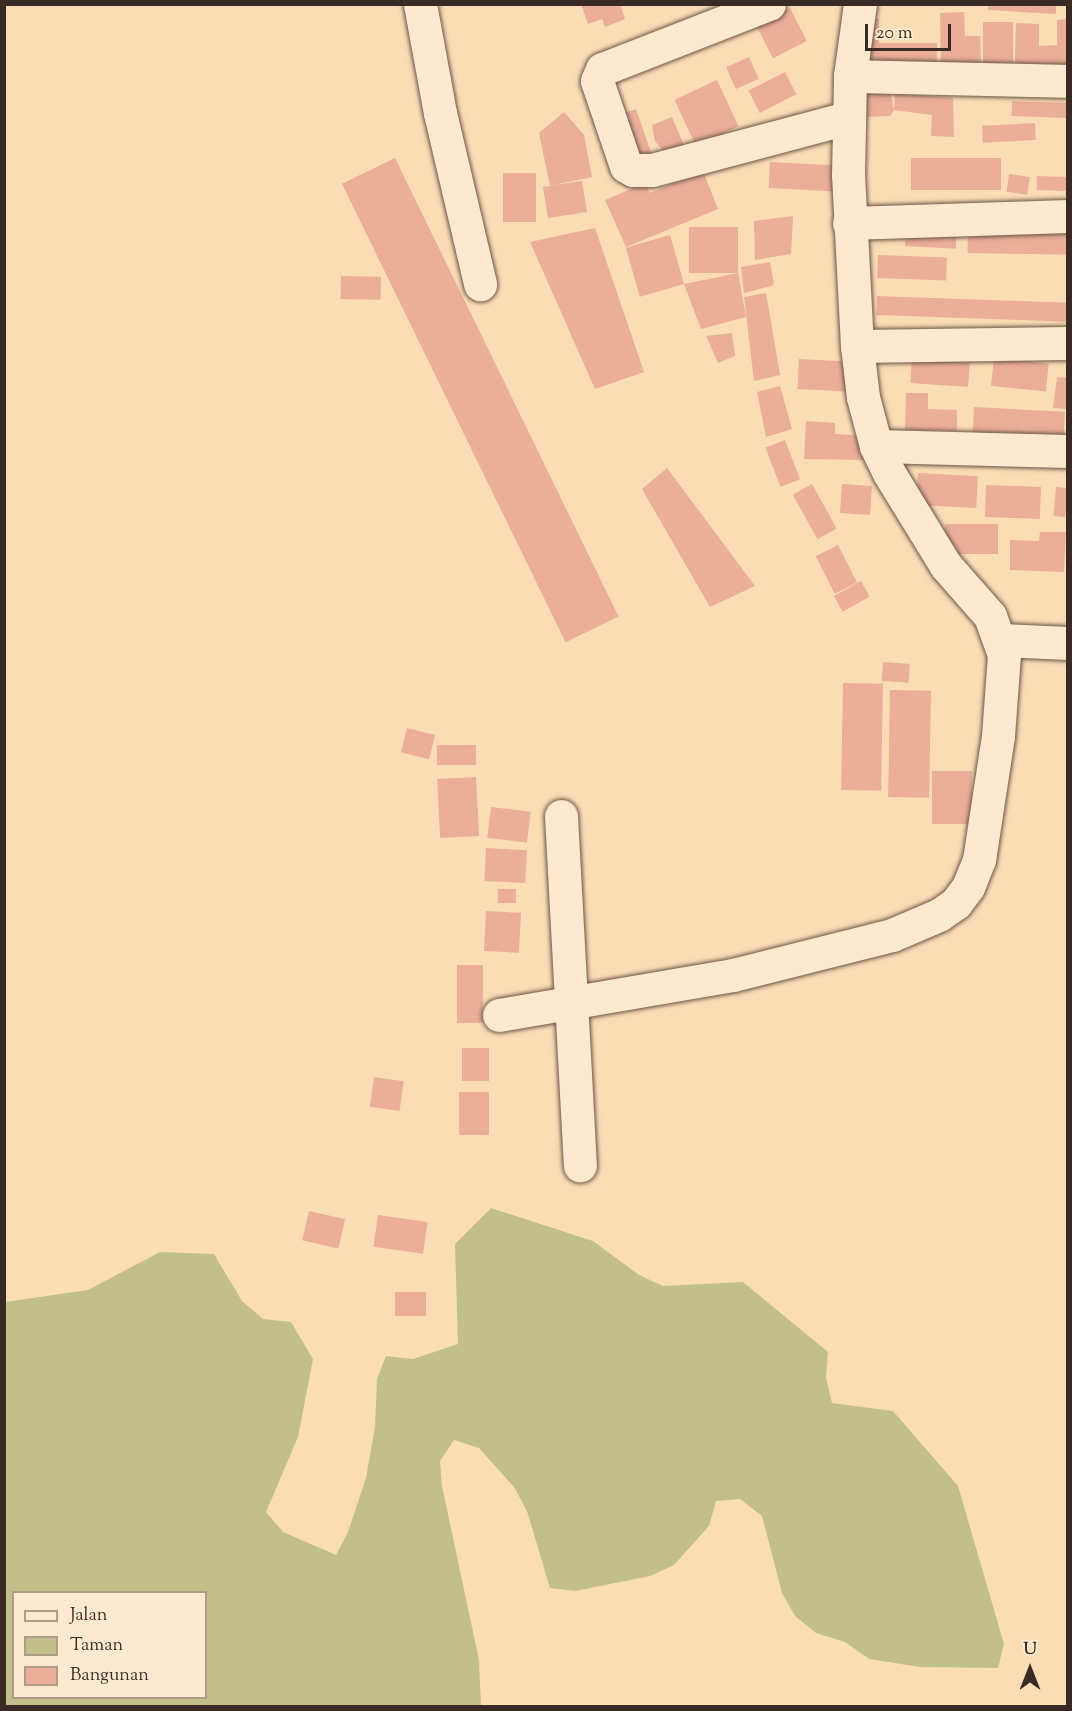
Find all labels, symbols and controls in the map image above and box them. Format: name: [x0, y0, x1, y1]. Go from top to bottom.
scale bar: [868, 12, 954, 50]
text: 20 m: [876, 21, 913, 47]
legend: [12, 1591, 207, 1699]
text: Jalan: [70, 1603, 107, 1629]
text: Taman: [70, 1633, 123, 1659]
north arrow: [1000, 1639, 1060, 1699]
text: U: [1023, 1639, 1037, 1662]
text: Bangunan: [70, 1663, 149, 1689]

